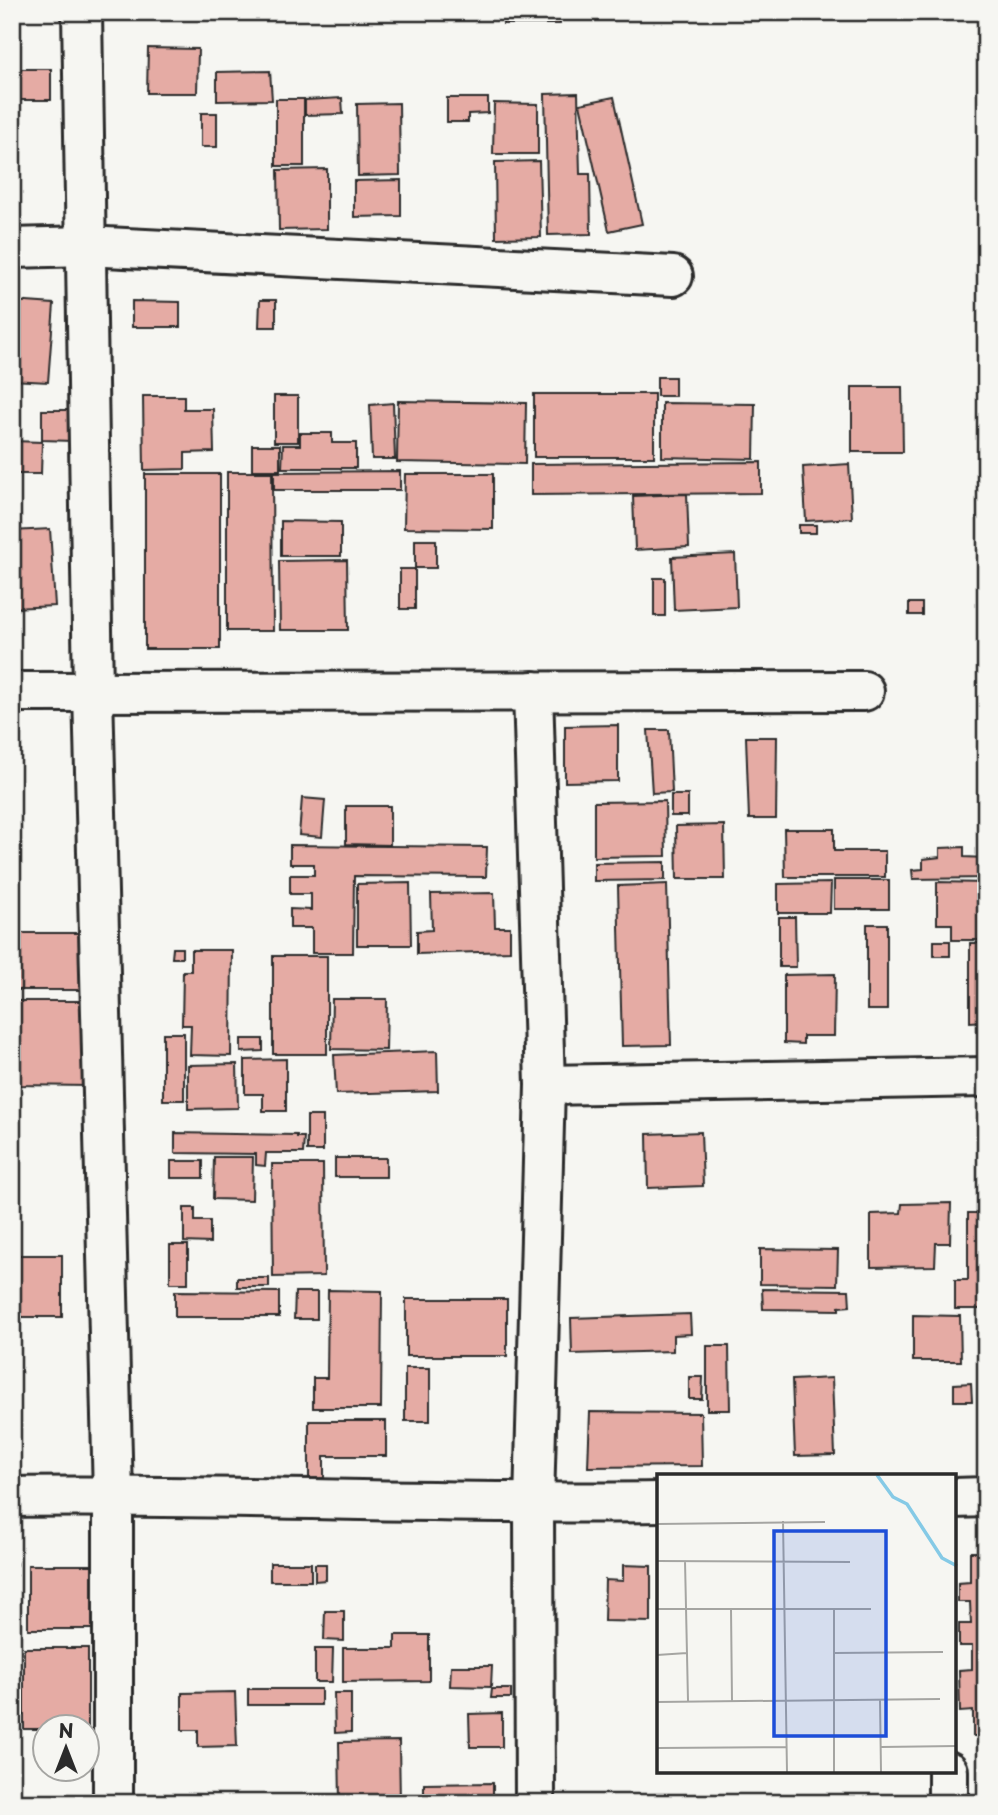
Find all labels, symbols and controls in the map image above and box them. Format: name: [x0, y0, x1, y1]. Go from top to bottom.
inset map: [657, 1474, 956, 1773]
north arrow: [32, 1714, 102, 1784]
text: N: [58, 1716, 74, 1744]

